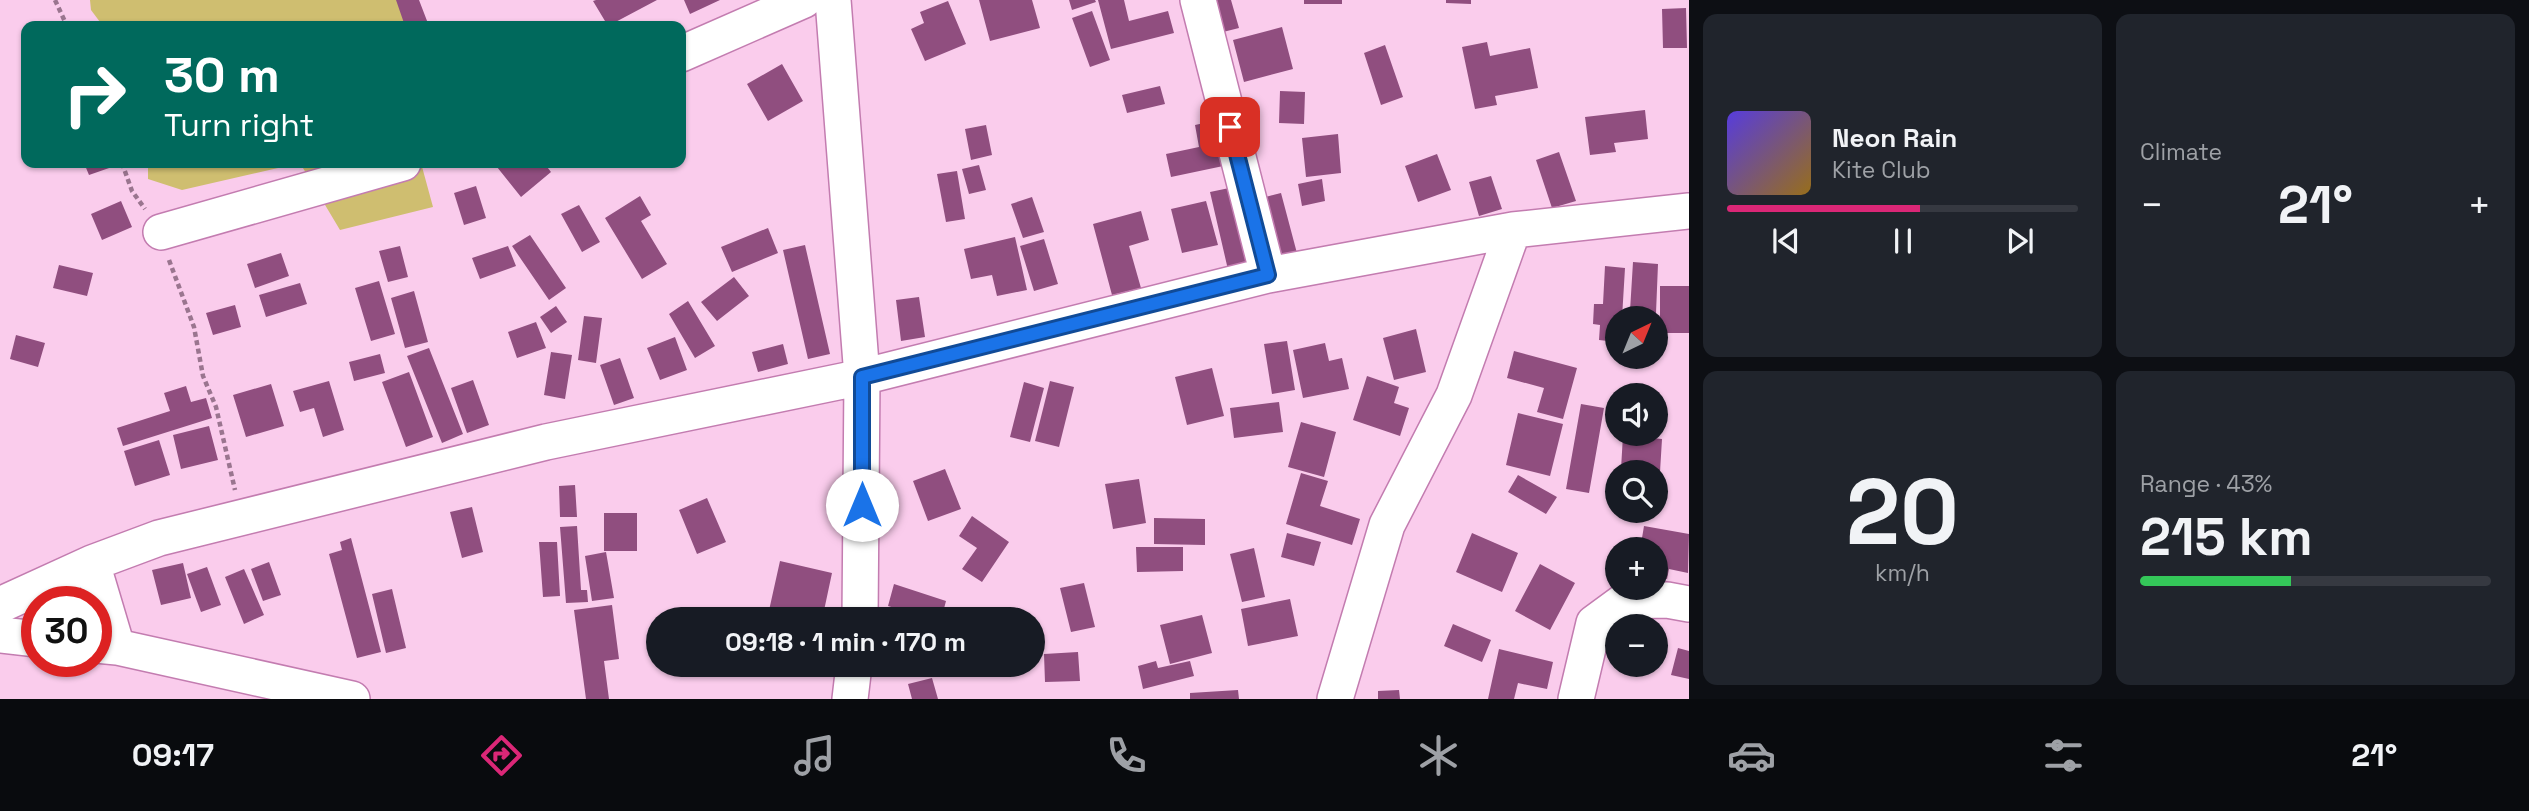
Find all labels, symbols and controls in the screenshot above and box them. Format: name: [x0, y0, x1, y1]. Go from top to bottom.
text: 30 m: [164, 44, 280, 106]
icon: right: [49, 49, 140, 140]
pin: [1200, 97, 1260, 157]
text: Turn right: [164, 105, 314, 145]
icon: arrive: [1211, 108, 1249, 146]
text: Neon Rain: [1832, 121, 1957, 155]
text: Climate: [2140, 137, 2222, 167]
text: Kite Club: [1832, 155, 1931, 185]
text: 21°: [2278, 172, 2353, 238]
text: −: [2140, 181, 2164, 229]
text: +: [2467, 181, 2491, 229]
icon: previous: [1767, 222, 1805, 260]
icon: pause: [1884, 222, 1922, 260]
icon: next: [2001, 222, 2039, 260]
north arrow: [1605, 306, 1668, 369]
map controls: [1605, 306, 1668, 677]
button: sound: [1605, 383, 1668, 446]
text: 20: [1846, 454, 1959, 571]
button: search: [1605, 460, 1668, 523]
position arrow: [825, 468, 899, 542]
text: Range · 43%: [2140, 469, 2272, 499]
text: 215 km: [2140, 504, 2313, 570]
button: +: [1605, 537, 1668, 600]
text: km/h: [1875, 558, 1930, 588]
speed limit sign: 30: [21, 586, 112, 677]
button: −: [1605, 614, 1668, 677]
text: 09:18 · 1 min · 170 m: [725, 625, 966, 659]
icon: directions: [477, 731, 526, 780]
icon: music: [790, 731, 839, 780]
icon: phone: [1102, 731, 1151, 780]
icon: climate: [1414, 731, 1463, 780]
icon: car: [1727, 731, 1776, 780]
icon: filters: [2039, 731, 2088, 780]
text: 09:17: [132, 735, 214, 775]
text: 21°: [2351, 735, 2397, 775]

